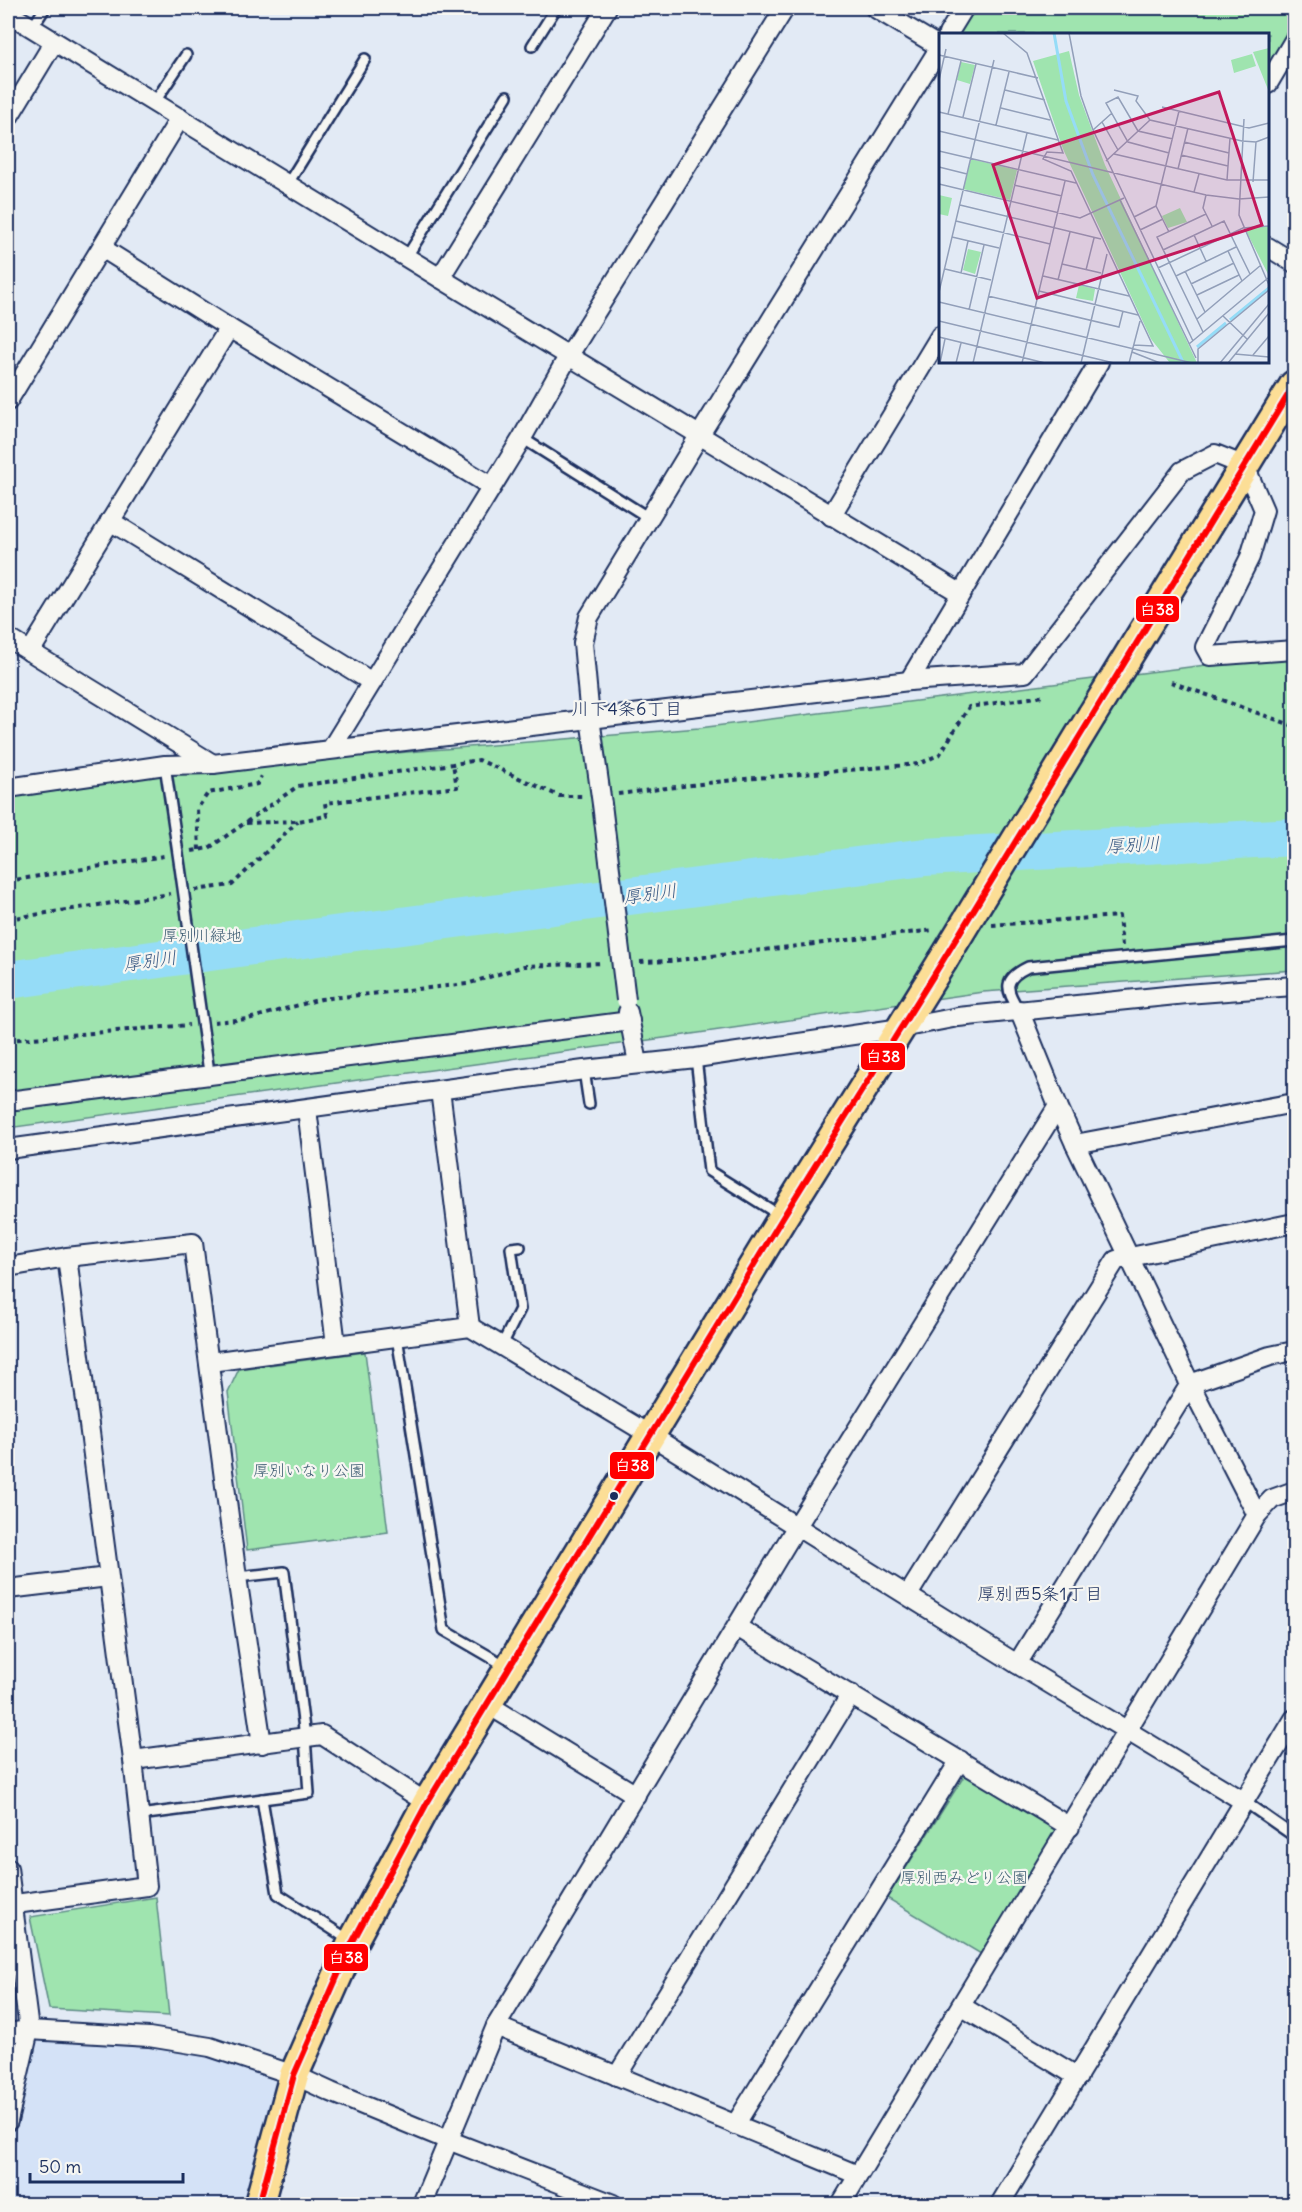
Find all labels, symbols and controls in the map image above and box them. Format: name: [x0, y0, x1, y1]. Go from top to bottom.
inset map: [939, 33, 1269, 363]
line badge: 白38: [1135, 595, 1180, 623]
text: 白38: [1140, 599, 1174, 619]
district label: 川下4条6丁目: [572, 697, 682, 720]
water label: 厚別川: [1105, 832, 1161, 857]
water label: 厚別川: [622, 878, 678, 909]
park label: 厚別川緑地: [162, 925, 242, 945]
water label: 厚別川: [122, 945, 178, 976]
line badge: 白38: [860, 1042, 906, 1071]
text: 白38: [866, 1046, 900, 1066]
line badge: 白38: [609, 1451, 655, 1480]
text: 白38: [615, 1455, 649, 1475]
park label: 厚別いなり公園: [253, 1460, 365, 1480]
unlabelled marker: [608, 1490, 620, 1502]
district label: 厚別西5条1丁目: [977, 1582, 1103, 1605]
park label: 厚別西みどり公園: [900, 1867, 1028, 1887]
line badge: 白38: [323, 1943, 369, 1972]
text: 白38: [329, 1947, 363, 1967]
scale bar: [30, 2146, 183, 2184]
text: 50 m: [39, 2155, 81, 2178]

